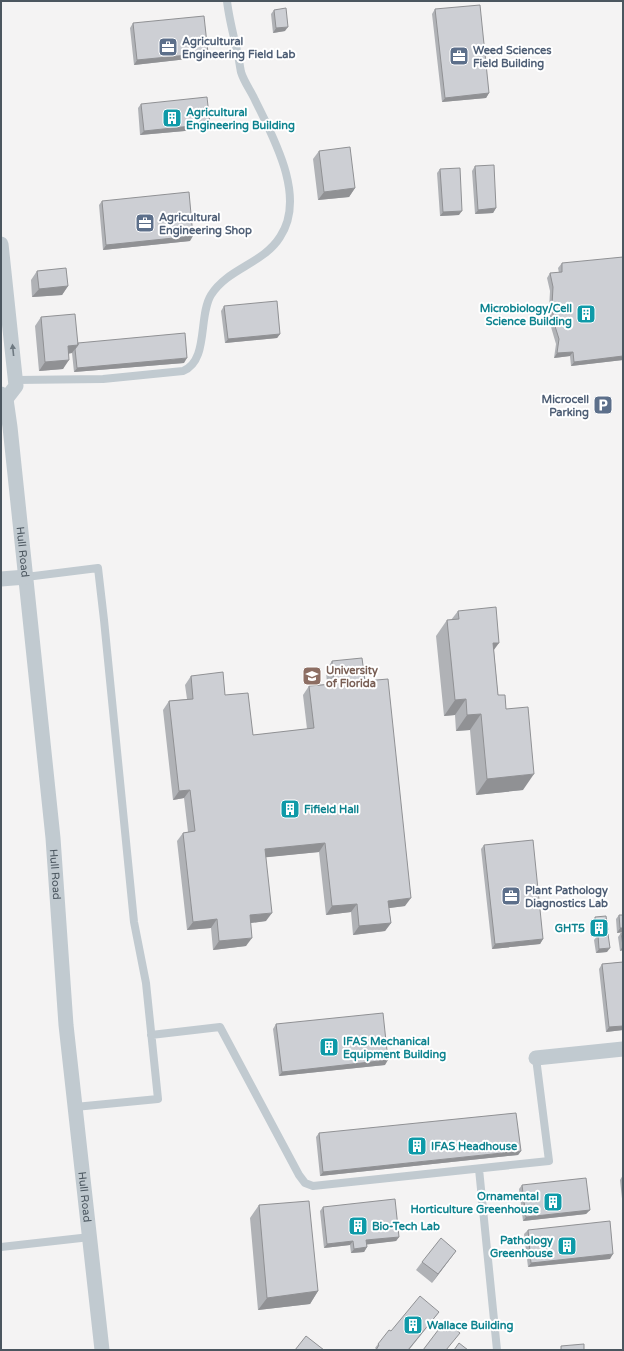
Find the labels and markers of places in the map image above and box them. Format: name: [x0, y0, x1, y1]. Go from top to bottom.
place label: Agricultural Engineering Field Lab: [182, 35, 296, 62]
office icon: Agricultural Engineering Field Lab: [157, 36, 179, 58]
place label: Weed Sciences Field Building: [473, 44, 552, 71]
office icon: Weed Sciences Field Building: [448, 45, 470, 67]
place label: Agricultural Engineering Building: [186, 106, 295, 133]
building icon: Agricultural Engineering Building: [161, 107, 183, 129]
place label: Agricultural Engineering Shop: [159, 211, 252, 238]
office icon: Agricultural Engineering Shop: [134, 212, 156, 234]
place label: Microbiology/Cell Science Building: [480, 302, 572, 329]
building icon: Microbiology/Cell Science Building: [575, 303, 597, 325]
place label: Microcell Parking: [542, 393, 589, 420]
parking icon: Microcell Parking: [592, 394, 614, 416]
place label: University of Florida: [326, 664, 378, 690]
school or university icon: University of Florida: [301, 665, 323, 687]
building icon: Fifield Hall: [279, 798, 301, 820]
place label: Fifield Hall: [304, 803, 359, 816]
place label: Plant Pathology Diagnostics Lab: [525, 884, 608, 911]
office icon: Plant Pathology Diagnostics Lab: [500, 885, 522, 907]
building icon: GHT5: [588, 917, 610, 939]
place label: GHT5: [555, 922, 585, 935]
place label: IFAS Mechanical Equipment Building: [343, 1035, 446, 1062]
building icon: IFAS Mechanical Equipment Building: [318, 1036, 340, 1058]
building icon: IFAS Headhouse: [406, 1135, 428, 1157]
place label: IFAS Headhouse: [431, 1140, 518, 1153]
place label: Ornamental Horticulture Greenhouse: [411, 1190, 540, 1216]
building icon: Ornamental Horticulture Greenhouse: [542, 1191, 564, 1213]
building icon: Bio-Tech Lab: [347, 1215, 369, 1237]
place label: Bio-Tech Lab: [372, 1220, 440, 1233]
place label: Pathology Greenhouse: [490, 1234, 554, 1260]
building icon: Pathology Greenhouse: [556, 1235, 578, 1257]
building icon: Wallace Building: [402, 1314, 424, 1336]
place label: Wallace Building: [427, 1319, 514, 1333]

